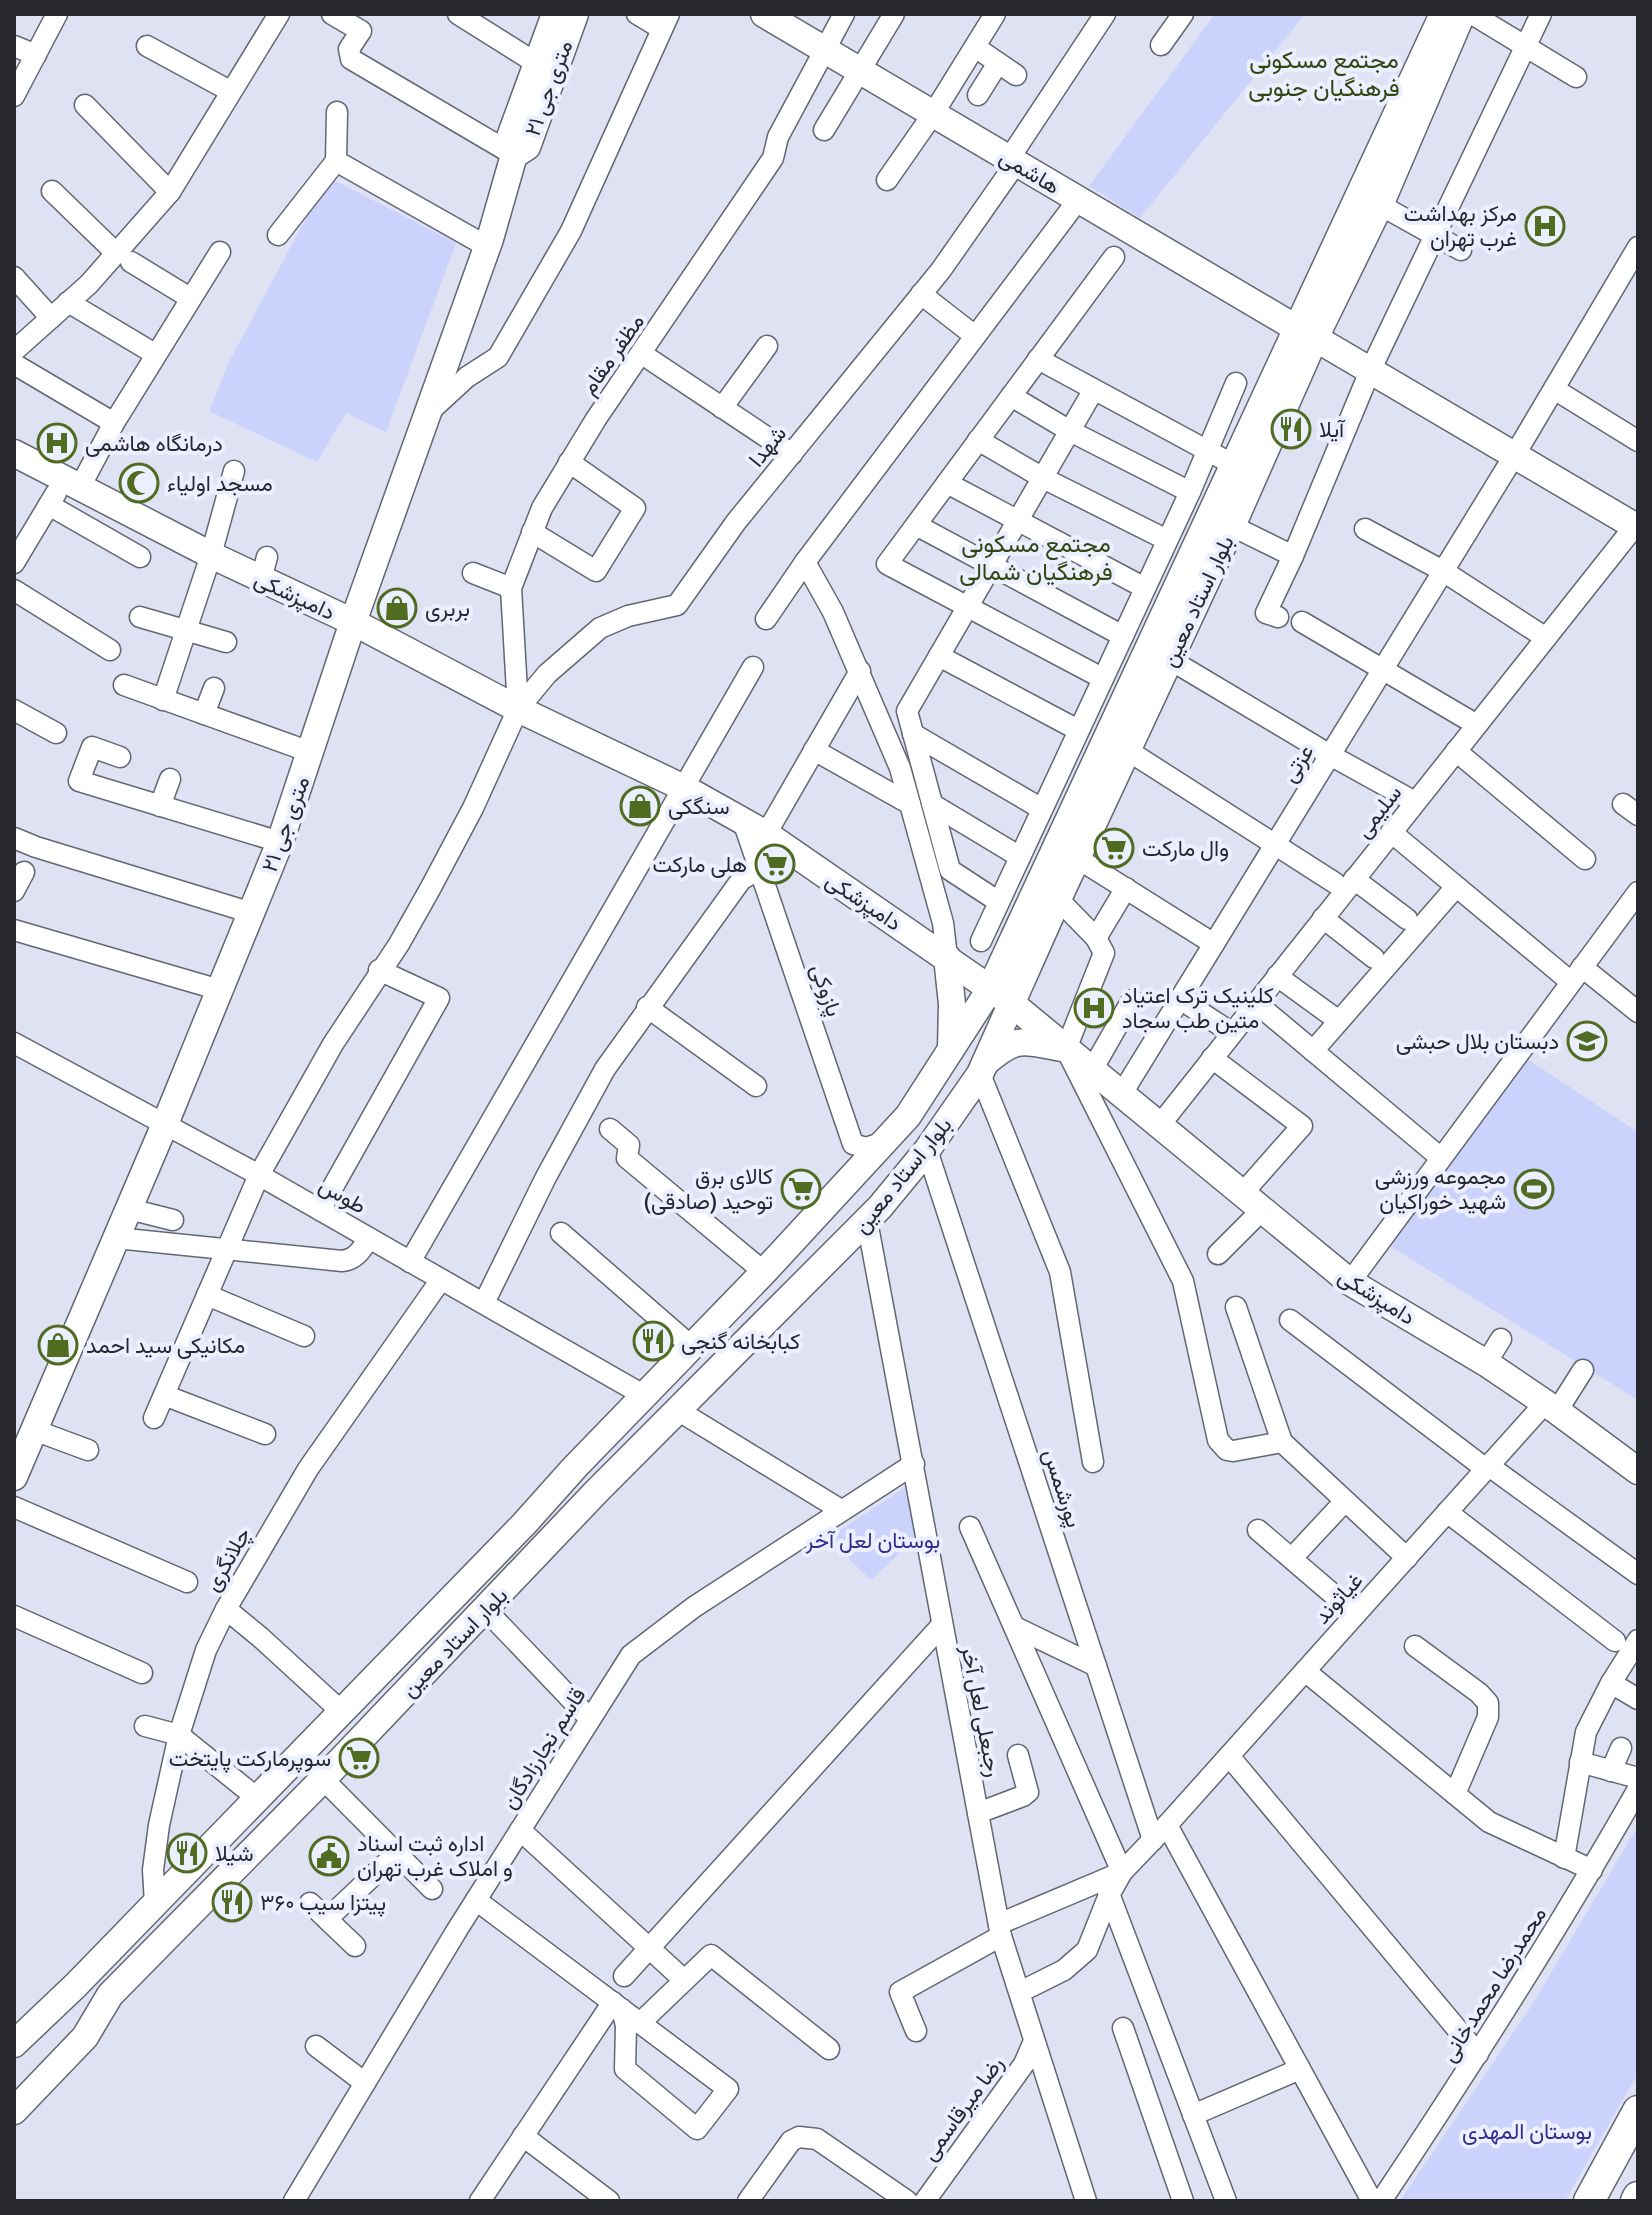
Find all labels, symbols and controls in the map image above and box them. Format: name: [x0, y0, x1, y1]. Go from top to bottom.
street label: ۲۱ متری جی: [519, 36, 578, 140]
district label: مجتمع مسکونی فرهنگیان جنوبی: [1248, 45, 1400, 103]
street label: هاشمی: [995, 143, 1065, 200]
place label: مرکز بهداشت غرب تهران: [1404, 200, 1517, 252]
hospital icon: مرکز بهداشت غرب تهران: [1524, 205, 1566, 247]
street label: مظفر مقام: [575, 309, 651, 400]
restaurant icon: آیلا: [1270, 408, 1312, 450]
place label: آیلا: [1319, 416, 1346, 443]
street label: شهدا: [743, 420, 792, 472]
hospital icon: درمانگاه هاشمی: [36, 422, 78, 464]
place label: درمانگاه هاشمی: [85, 430, 223, 457]
mosque icon: مسجد اولیاء: [118, 462, 160, 504]
place label: مسجد اولیاء: [167, 470, 273, 497]
district label: مجتمع مسکونی فرهنگیان شمالی: [959, 529, 1113, 587]
street label: بلوار استاد معین: [1155, 531, 1240, 671]
street label: دامپزشکی: [250, 565, 339, 627]
shop icon: بربری: [376, 587, 418, 629]
place label: بربری: [425, 595, 470, 622]
street label: عزتی: [1276, 739, 1319, 787]
street label: ۲۱ متری جی: [256, 772, 315, 876]
street label: سلیمی: [1349, 780, 1407, 843]
shop icon: سنگکی: [619, 785, 661, 827]
place label: سنگکی: [668, 793, 730, 820]
supermarket icon: وال مارکت: [1093, 827, 1135, 869]
place label: وال مارکت: [1142, 835, 1229, 862]
supermarket icon: هلی مارکت: [754, 843, 796, 885]
place label: هلی مارکت: [652, 851, 747, 878]
street label: دامپزشکی: [820, 866, 907, 937]
street label: پازوکی: [804, 960, 848, 1020]
place label: کلینیک ترک اعتیاد متین طب سجاد: [1122, 982, 1274, 1034]
hospital icon: کلینیک ترک اعتیاد متین طب سجاد: [1073, 987, 1115, 1029]
school or university icon: دبستان بلال حبشی: [1566, 1020, 1608, 1062]
place label: دبستان بلال حبشی: [1396, 1028, 1559, 1055]
street label: بلوار استاد معین: [847, 1112, 957, 1239]
place label: کالای برق توحید (صادقی): [644, 1163, 773, 1215]
place label: مجموعه ورزشی شهید خوراکیان: [1375, 1163, 1506, 1215]
supermarket icon: کالای برق توحید (صادقی): [780, 1168, 822, 1210]
sports icon: مجموعه ورزشی شهید خوراکیان: [1513, 1168, 1555, 1210]
street label: طوس: [314, 1171, 371, 1220]
street label: دامپزشکی: [1333, 1262, 1420, 1331]
restaurant icon: کبابخانه گنجی: [632, 1320, 674, 1362]
shop icon: مکانیکی سید احمد: [37, 1324, 79, 1366]
place label: کبابخانه گنجی: [681, 1328, 801, 1355]
place label: مکانیکی سید احمد: [86, 1332, 245, 1359]
street label: پورشمس: [1036, 1446, 1088, 1531]
street label: چلانگری: [198, 1522, 257, 1597]
park label: بوستان لعل آخر: [805, 1527, 940, 1554]
street label: غیاثوند: [1308, 1567, 1368, 1630]
street label: بلوار استاد معین: [395, 1582, 513, 1703]
street label: رجبعلی لعل آخر: [955, 1642, 1008, 1779]
street label: قاسم نجارزادگان: [495, 1683, 592, 1814]
supermarket icon: سوپرمارکت پایتخت: [338, 1737, 380, 1779]
place label: سوپرمارکت پایتخت: [169, 1745, 331, 1773]
place label: اداره ثبت اسناد و املاک غرب تهران: [357, 1830, 513, 1882]
restaurant icon: شیلا: [166, 1832, 208, 1874]
public building icon: اداره ثبت اسناد و املاک غرب تهران: [308, 1835, 350, 1877]
place label: شیلا: [215, 1840, 254, 1867]
restaurant icon: پیتزا سیب ۳۶۰: [211, 1881, 253, 1923]
place label: پیتزا سیب ۳۶۰: [260, 1889, 386, 1917]
street label: محمدرضا محمدخانی: [1435, 1902, 1552, 2067]
street label: رضا میرقاسمی: [915, 2051, 1009, 2166]
park label: بوستان المهدی: [1462, 2118, 1592, 2145]

